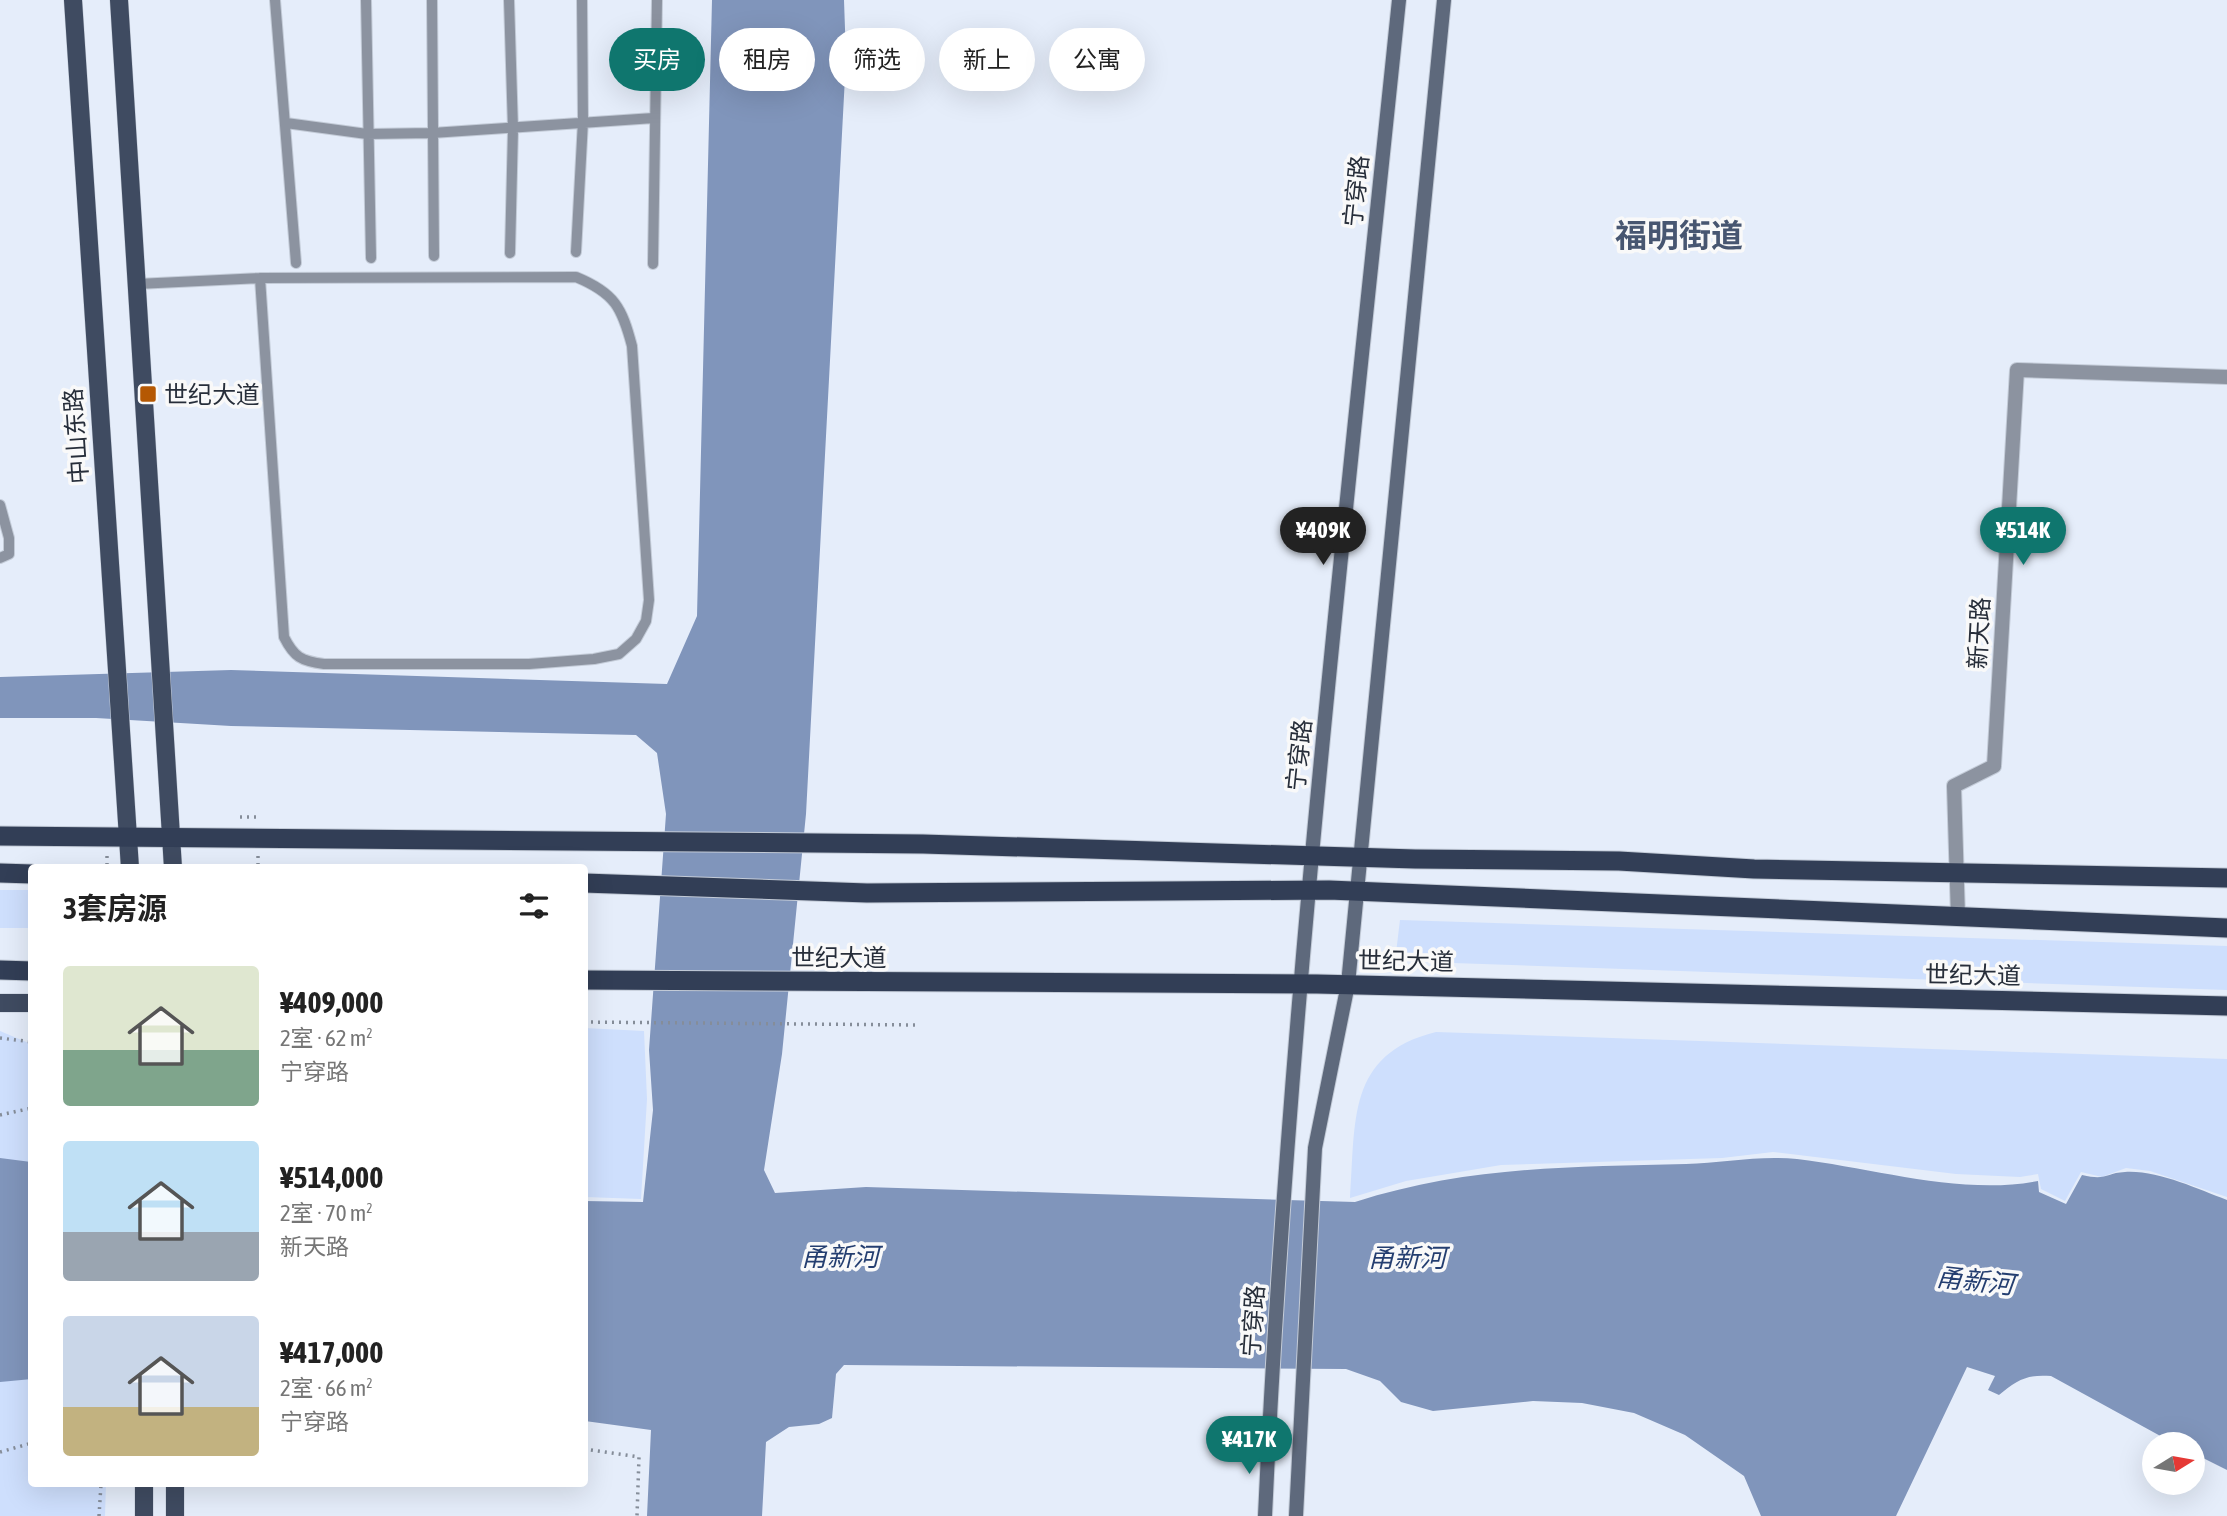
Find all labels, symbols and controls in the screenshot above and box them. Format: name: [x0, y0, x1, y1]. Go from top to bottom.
chip: 买房: [609, 28, 705, 91]
chip: 租房: [719, 28, 815, 91]
chip: 筛选: [829, 28, 925, 91]
chip: 新上: [939, 28, 1035, 91]
chip: 公寓: [1049, 28, 1145, 91]
street label: 宁穿路: [1339, 154, 1373, 228]
district label: 福明街道: [1615, 217, 1743, 254]
place label: 世纪大道: [164, 381, 260, 408]
marker: 世纪大道: [138, 384, 158, 404]
street label: 中山东路: [59, 387, 93, 485]
pin: ¥409K: [1274, 508, 1372, 567]
pin: ¥514K: [1974, 508, 2072, 567]
text: ¥409K: [1296, 517, 1350, 543]
text: ¥514K: [1996, 517, 2050, 543]
street label: 新天路: [1964, 596, 1994, 670]
street label: 宁穿路: [1282, 718, 1316, 792]
icon: filters: [515, 887, 553, 925]
text: 3套房源: [63, 891, 167, 925]
street label: 世纪大道: [791, 944, 887, 971]
street label: 世纪大道: [1358, 947, 1454, 975]
street label: 世纪大道: [1925, 961, 2021, 989]
text: ¥409,000: [280, 985, 383, 1019]
icon: home: [119, 994, 203, 1078]
text: 2室 · 62 m²: [280, 1025, 373, 1051]
text: 宁穿路: [280, 1059, 349, 1085]
text: ¥514,000: [280, 1160, 383, 1194]
icon: home: [119, 1169, 203, 1253]
text: 2室 · 70 m²: [280, 1200, 373, 1226]
text: 新天路: [280, 1234, 349, 1260]
water label: 甬新河: [801, 1242, 884, 1272]
water label: 甬新河: [1368, 1243, 1451, 1273]
water label: 甬新河: [1935, 1262, 2020, 1301]
street label: 宁穿路: [1237, 1284, 1269, 1358]
text: ¥417,000: [280, 1335, 383, 1369]
icon: home: [119, 1344, 203, 1428]
text: 2室 · 66 m²: [280, 1375, 373, 1401]
text: 宁穿路: [280, 1409, 349, 1435]
pin: ¥417K: [1200, 1416, 1298, 1476]
text: ¥417K: [1222, 1426, 1276, 1452]
north arrow: [2142, 1432, 2205, 1494]
map controls: [2142, 1432, 2205, 1495]

